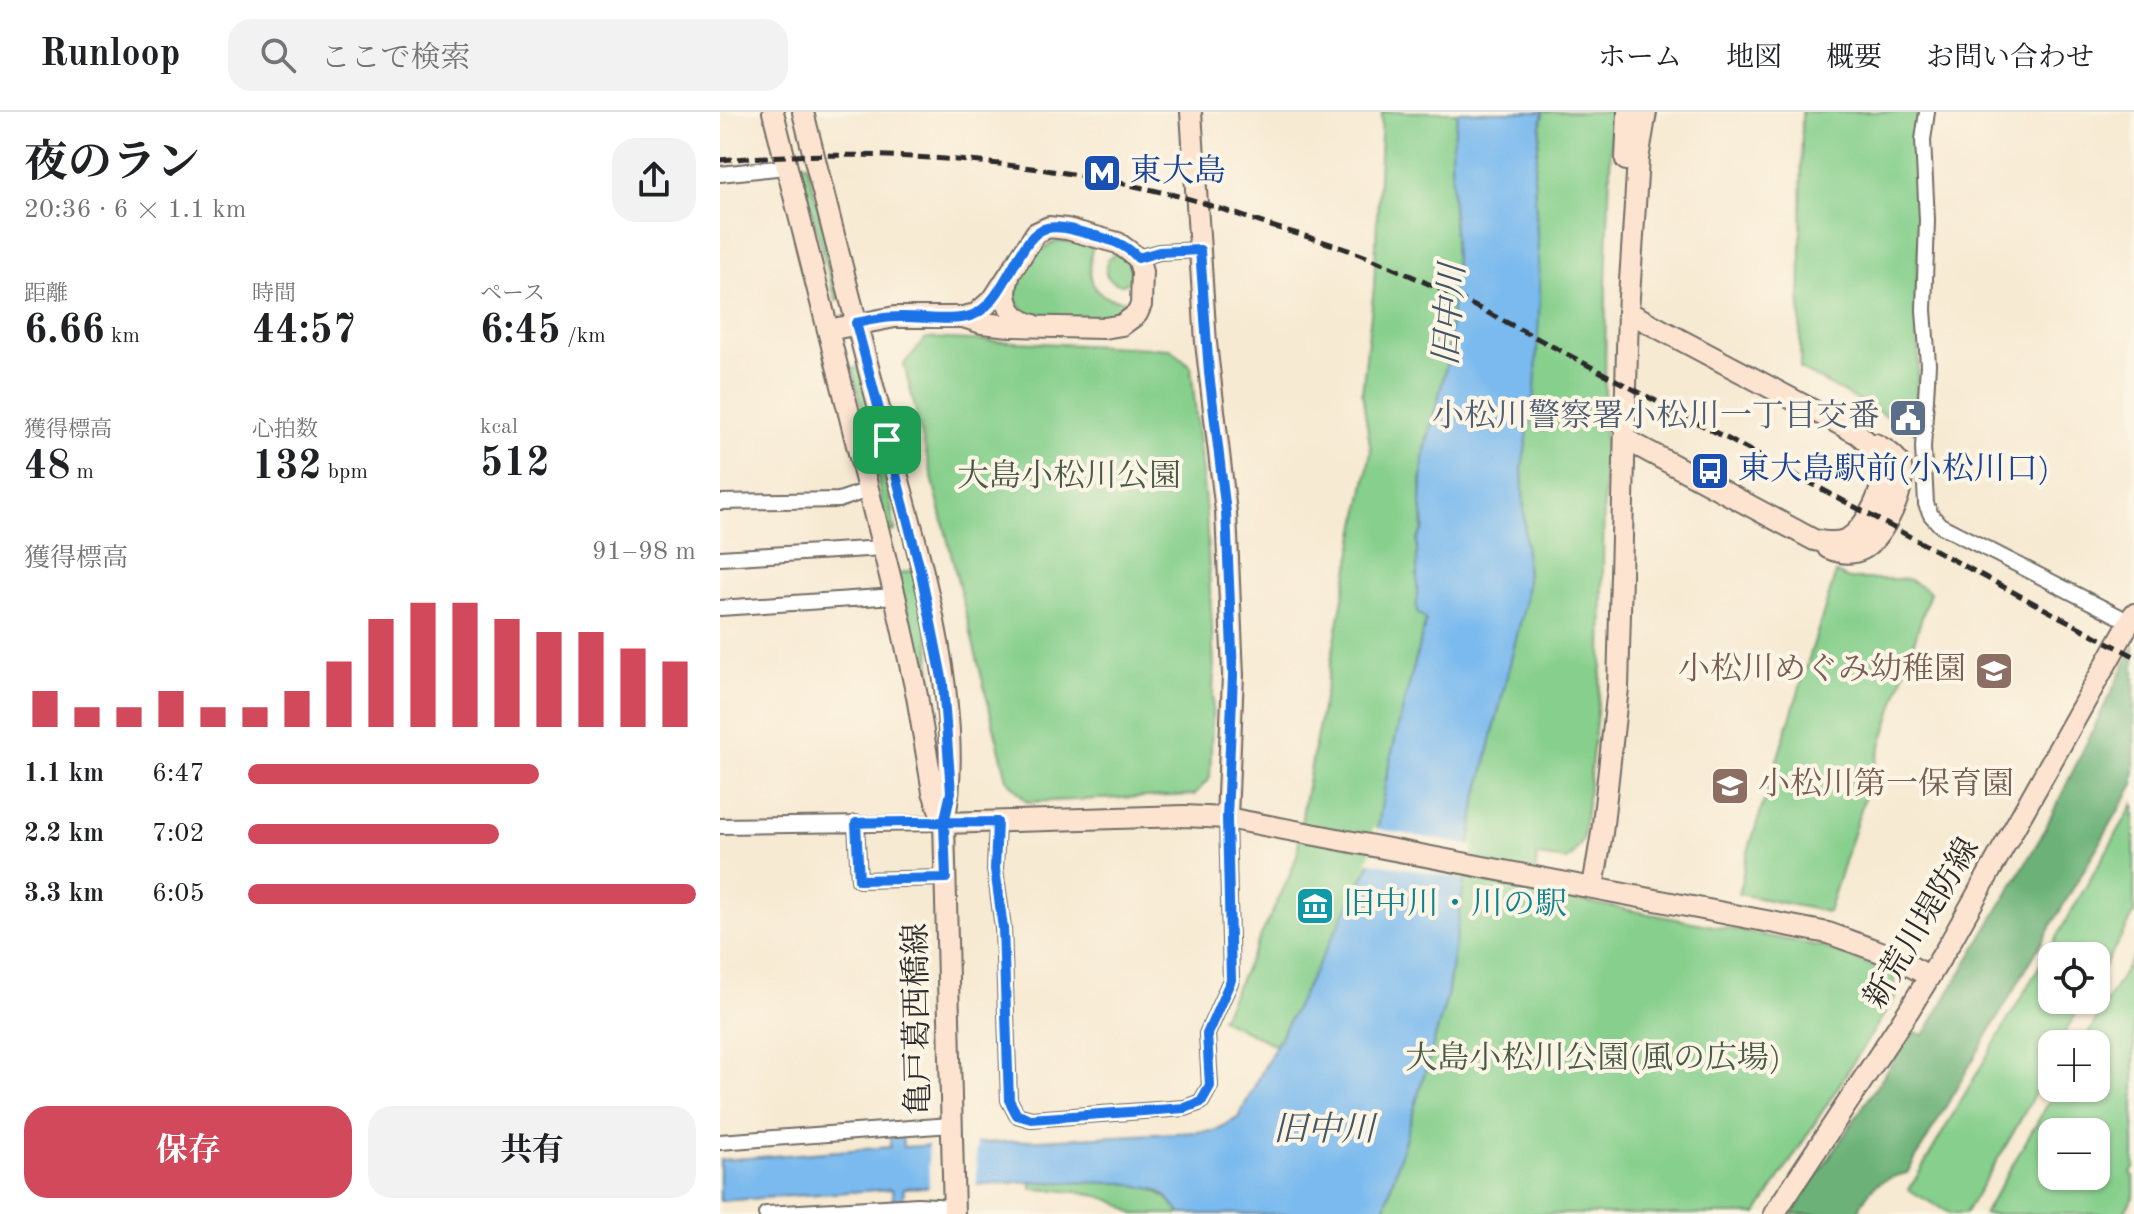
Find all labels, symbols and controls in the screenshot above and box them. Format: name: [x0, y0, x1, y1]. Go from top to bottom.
search box: [228, 19, 788, 91]
icon: search: [256, 33, 300, 77]
text: Runloop: [40, 36, 180, 74]
text: ここで検索: [320, 44, 470, 74]
text: ホーム: [1598, 45, 1682, 73]
text: 地図: [1726, 45, 1782, 73]
text: 概要: [1826, 45, 1882, 73]
text: お問い合わせ: [1926, 45, 2094, 73]
button: share: [612, 138, 696, 222]
text: 夜のラン: [24, 142, 200, 186]
metro station icon: 東大島: [1081, 152, 1123, 194]
place label: 東大島: [1130, 153, 1226, 189]
text: 20:36 · 6 × 1.1 km: [24, 197, 246, 223]
water label: 旧中川: [1427, 259, 1472, 367]
text: 距離: [24, 283, 68, 305]
text: 時間: [252, 283, 296, 305]
text: ペース: [480, 283, 545, 305]
text: 6.66: [24, 312, 105, 352]
text: 44:57: [252, 312, 356, 352]
text: 6:45: [480, 312, 561, 352]
text: km: [105, 325, 140, 347]
text: /km: [561, 325, 606, 347]
public building icon: 小松川警察署小松川一丁目交番: [1887, 397, 1929, 439]
place label: 小松川警察署小松川一丁目交番: [1432, 398, 1880, 434]
pin: [853, 406, 921, 474]
text: kcal: [480, 416, 518, 438]
icon: arrive: [865, 418, 909, 462]
text: 獲得標高: [24, 419, 112, 441]
text: 心拍数: [252, 419, 318, 441]
text: 512: [480, 445, 550, 485]
text: 48: [24, 448, 70, 488]
text: 132: [252, 448, 322, 488]
bus stop icon: 東大島駅前(小松川口): [1689, 450, 1731, 492]
place label: 東大島駅前(小松川口): [1738, 451, 2050, 487]
park label: 大島小松川公園: [957, 459, 1181, 494]
text: m: [70, 461, 94, 483]
text: bpm: [322, 461, 368, 483]
text: 91–98 m: [592, 539, 696, 565]
text: 獲得標高: [24, 546, 128, 572]
school or university icon: 小松川めぐみ幼稚園: [1973, 650, 2015, 692]
place label: 小松川めぐみ幼稚園: [1678, 652, 1966, 687]
text: 1.1 km: [24, 761, 104, 787]
text: 6:47: [152, 761, 205, 787]
school or university icon: 小松川第一保育園: [1709, 765, 1751, 807]
place label: 小松川第一保育園: [1758, 767, 2014, 802]
text: 2.2 km: [24, 821, 104, 847]
text: 7:02: [152, 821, 205, 847]
street label: 新荒川堤防線: [1857, 832, 1986, 1015]
text: 3.3 km: [24, 881, 104, 907]
text: 6:05: [152, 881, 205, 907]
museum icon: 旧中川・川の駅: [1294, 885, 1336, 927]
place label: 旧中川・川の駅: [1343, 887, 1567, 922]
street label: 亀戸葛西橋線: [898, 923, 937, 1115]
map controls: [2038, 942, 2110, 1190]
button: locate: [2038, 942, 2110, 1014]
button: +: [2038, 1030, 2110, 1102]
park label: 大島小松川公園(風の広場): [1405, 1041, 1781, 1076]
button: 保存: [24, 1106, 352, 1198]
button: 共有: [368, 1106, 696, 1198]
water label: 旧中川: [1273, 1111, 1379, 1148]
button: −: [2038, 1118, 2110, 1190]

